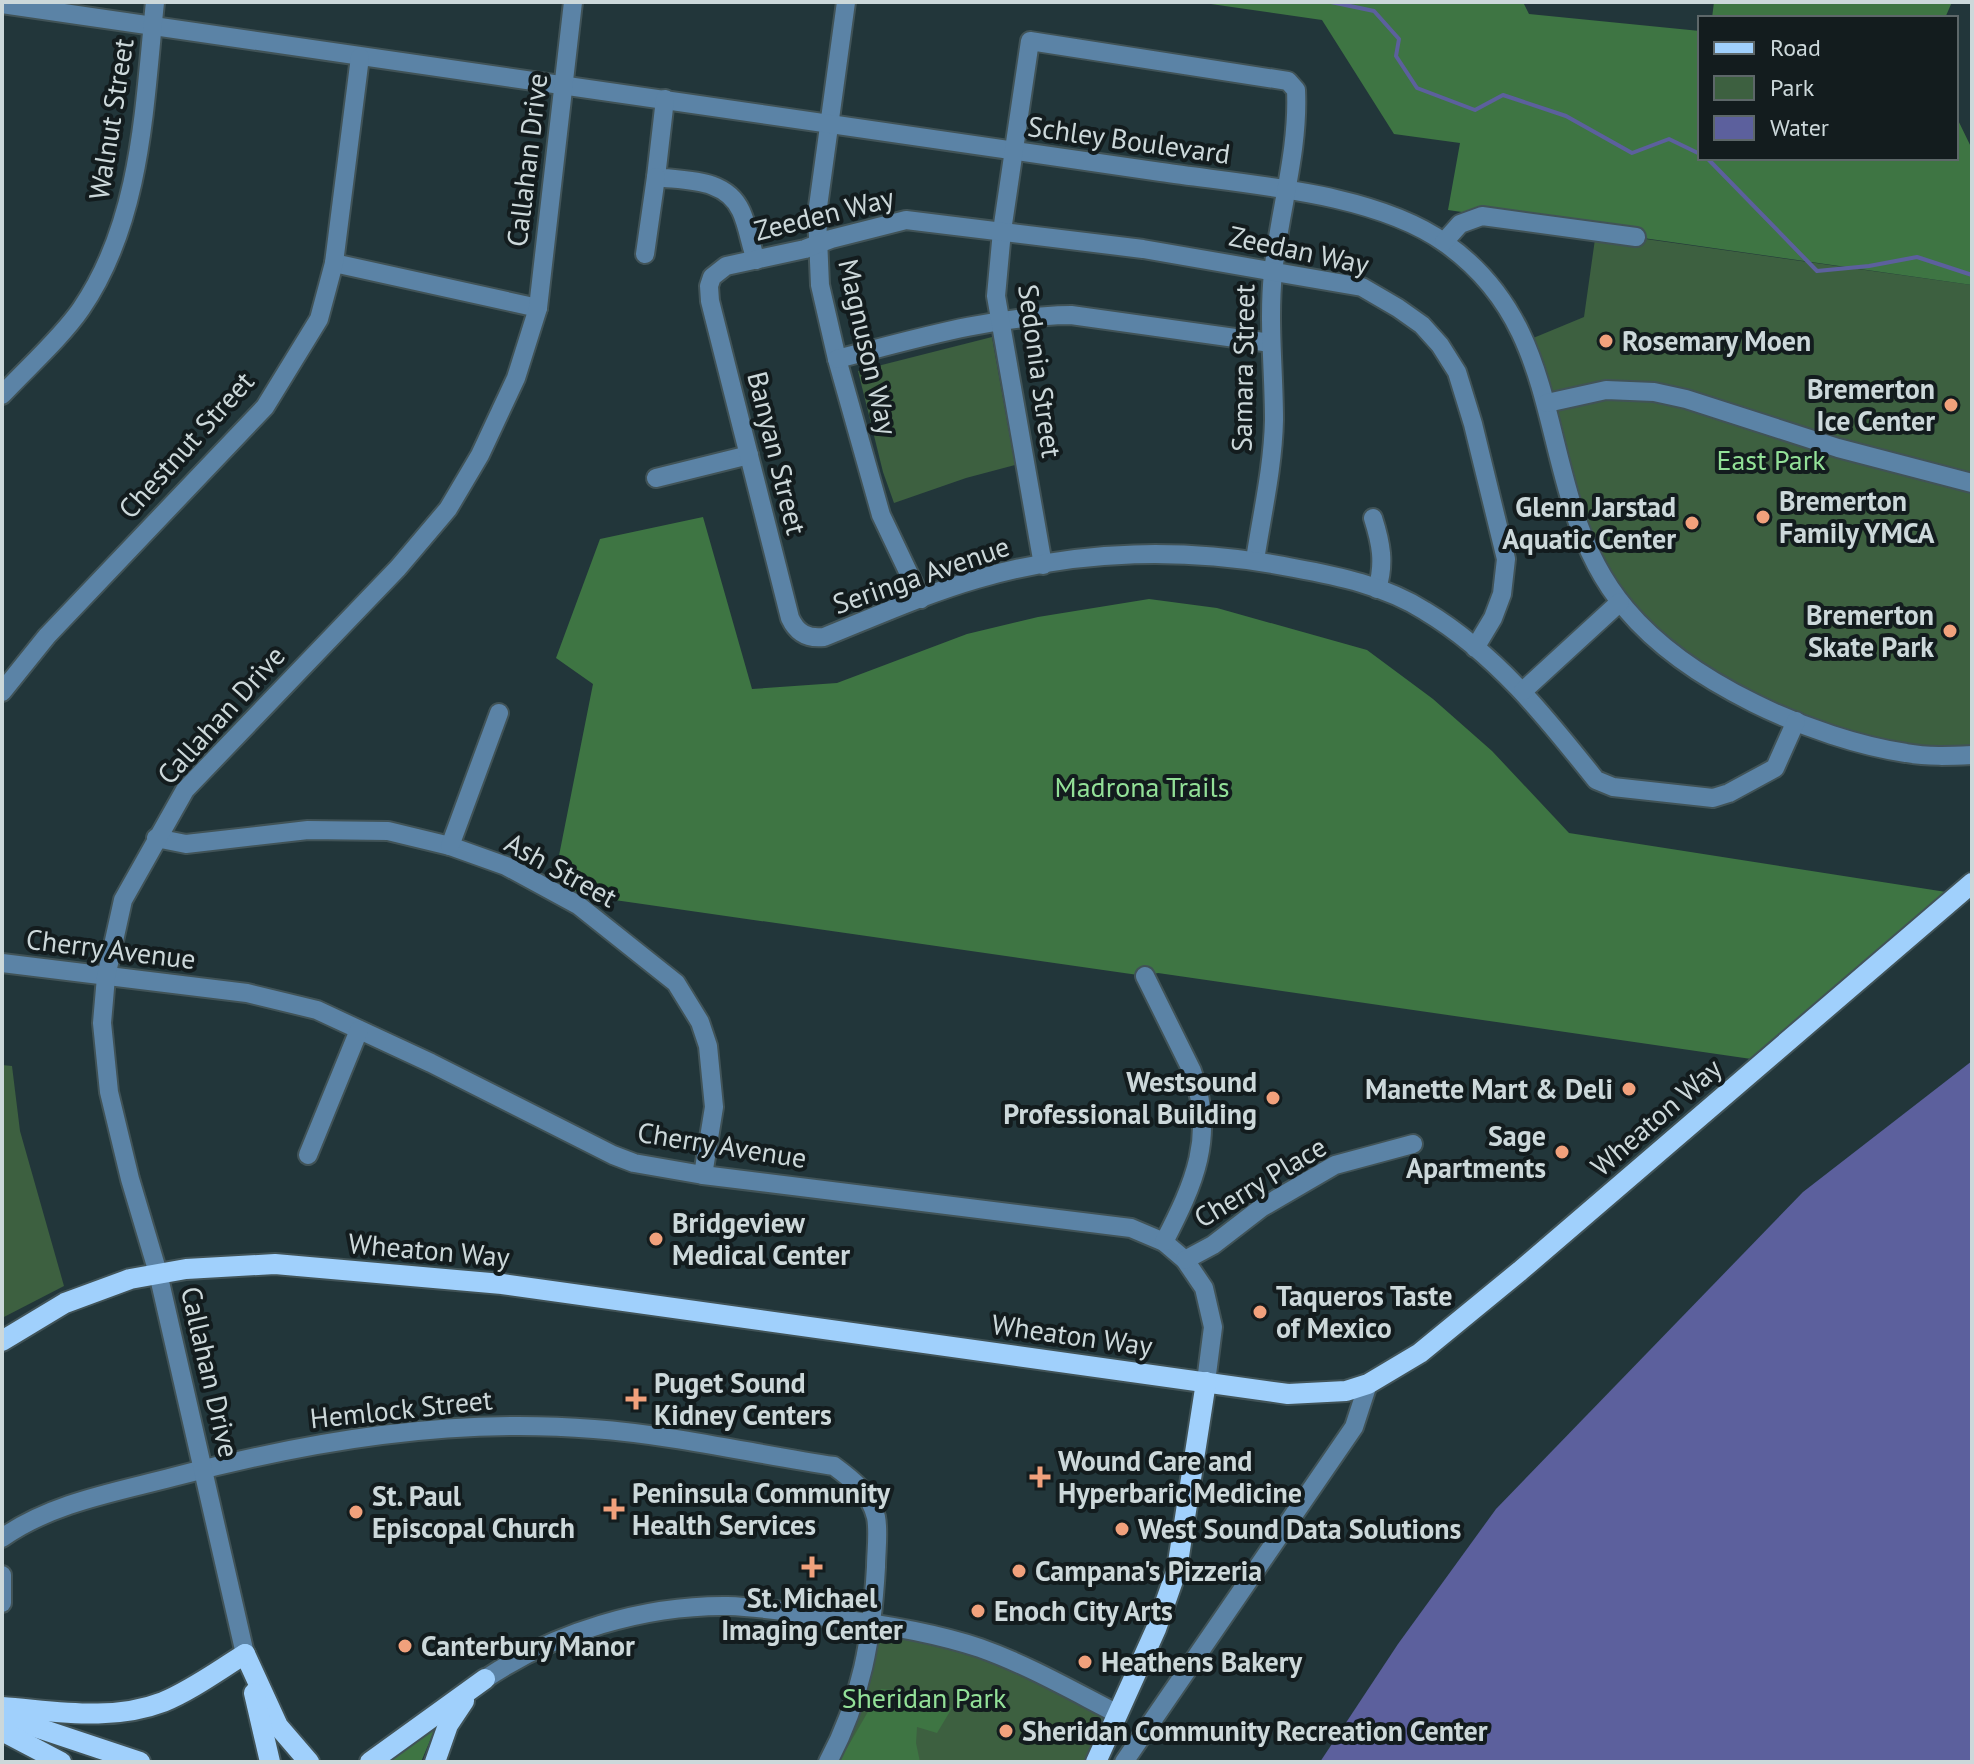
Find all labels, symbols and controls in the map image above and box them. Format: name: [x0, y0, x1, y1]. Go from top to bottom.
legend: [1698, 16, 1958, 160]
text: Road: [1770, 32, 1821, 63]
street label: Walnut Street: [79, 35, 142, 202]
street label: Callahan Drive: [498, 71, 555, 249]
text: Park: [1770, 72, 1815, 103]
street label: Schley Boulevard: [1025, 107, 1233, 172]
text: Water: [1770, 112, 1829, 143]
street label: Zeeden Way: [750, 178, 897, 249]
street label: Zeedan Way: [1226, 217, 1372, 282]
street label: Magnuson Way: [830, 255, 907, 439]
street label: Sedonia Street: [1010, 282, 1071, 461]
street label: Samara Street: [1223, 283, 1262, 452]
place label: Rosemary Moen: [1622, 322, 1811, 359]
marker: Rosemary Moen: [1597, 332, 1615, 350]
street label: Chestnut Street: [110, 363, 262, 526]
street label: Banyan Street: [739, 367, 816, 539]
place label: Bremerton Ice Center: [1807, 370, 1935, 439]
marker: Bremerton Ice Center: [1942, 396, 1960, 414]
park label: East Park: [1716, 441, 1826, 478]
place label: Bremerton Family YMCA: [1779, 482, 1934, 551]
place label: Glenn Jarstad Aquatic Center: [1502, 488, 1676, 557]
marker: Bremerton Family YMCA: [1754, 508, 1772, 526]
marker: Glenn Jarstad Aquatic Center: [1683, 514, 1701, 532]
street label: Seringa Avenue: [828, 527, 1014, 622]
place label: Bremerton Skate Park: [1806, 596, 1934, 665]
marker: Bremerton Skate Park: [1941, 622, 1959, 640]
street label: Callahan Drive: [149, 637, 293, 792]
park label: Madrona Trails: [1055, 768, 1229, 805]
street label: Ash Street: [499, 824, 624, 916]
street label: Cherry Avenue: [24, 920, 198, 977]
street label: Wheaton Way: [1582, 1050, 1729, 1184]
place label: Westsound Professional Building: [1003, 1063, 1257, 1132]
place label: Manette Mart & Deli: [1365, 1070, 1613, 1107]
marker: Manette Mart & Deli: [1620, 1080, 1638, 1098]
marker: Westsound Professional Building: [1264, 1089, 1282, 1107]
street label: Cherry Avenue: [635, 1113, 809, 1176]
place label: Sage Apartments: [1406, 1117, 1546, 1186]
street label: Cherry Place: [1187, 1128, 1333, 1236]
marker: Sage Apartments: [1553, 1143, 1571, 1161]
place label: Bridgeview Medical Center: [672, 1204, 850, 1273]
street label: Wheaton Way: [347, 1224, 511, 1275]
marker: Bridgeview Medical Center: [647, 1230, 665, 1248]
place label: Taqueros Taste of Mexico: [1276, 1277, 1452, 1346]
street label: Callahan Drive: [173, 1283, 248, 1461]
marker: Taqueros Taste of Mexico: [1251, 1303, 1269, 1321]
street label: Wheaton Way: [989, 1305, 1155, 1364]
place label: Puget Sound Kidney Centers: [654, 1364, 832, 1433]
street label: Hemlock Street: [308, 1380, 494, 1436]
marker: Puget Sound Kidney Centers: [625, 1388, 647, 1410]
place label: Wound Care and Hyperbaric Medicine: [1058, 1442, 1302, 1511]
marker: Wound Care and Hyperbaric Medicine: [1029, 1466, 1051, 1488]
place label: Peninsula Community Health Services: [632, 1474, 891, 1543]
place label: St. Paul Episcopal Church: [372, 1477, 575, 1546]
marker: Peninsula Community Health Services: [603, 1498, 625, 1520]
marker: St. Paul Episcopal Church: [347, 1503, 365, 1521]
place label: West Sound Data Solutions: [1138, 1510, 1461, 1547]
marker: West Sound Data Solutions: [1113, 1520, 1131, 1538]
place label: Campana's Pizzeria: [1035, 1552, 1262, 1589]
marker: St. Michael Imaging Center: [801, 1556, 823, 1578]
marker: Campana's Pizzeria: [1010, 1562, 1028, 1580]
place label: St. Michael Imaging Center: [721, 1579, 903, 1648]
place label: Enoch City Arts: [994, 1592, 1173, 1629]
marker: Enoch City Arts: [969, 1602, 987, 1620]
place label: Canterbury Manor: [421, 1627, 635, 1664]
marker: Canterbury Manor: [396, 1637, 414, 1655]
place label: Heathens Bakery: [1101, 1643, 1303, 1680]
marker: Heathens Bakery: [1076, 1653, 1094, 1671]
park label: Sheridan Park: [842, 1679, 1007, 1716]
place label: Sheridan Community Recreation Center: [1022, 1712, 1488, 1749]
marker: Sheridan Community Recreation Center: [997, 1722, 1015, 1740]

